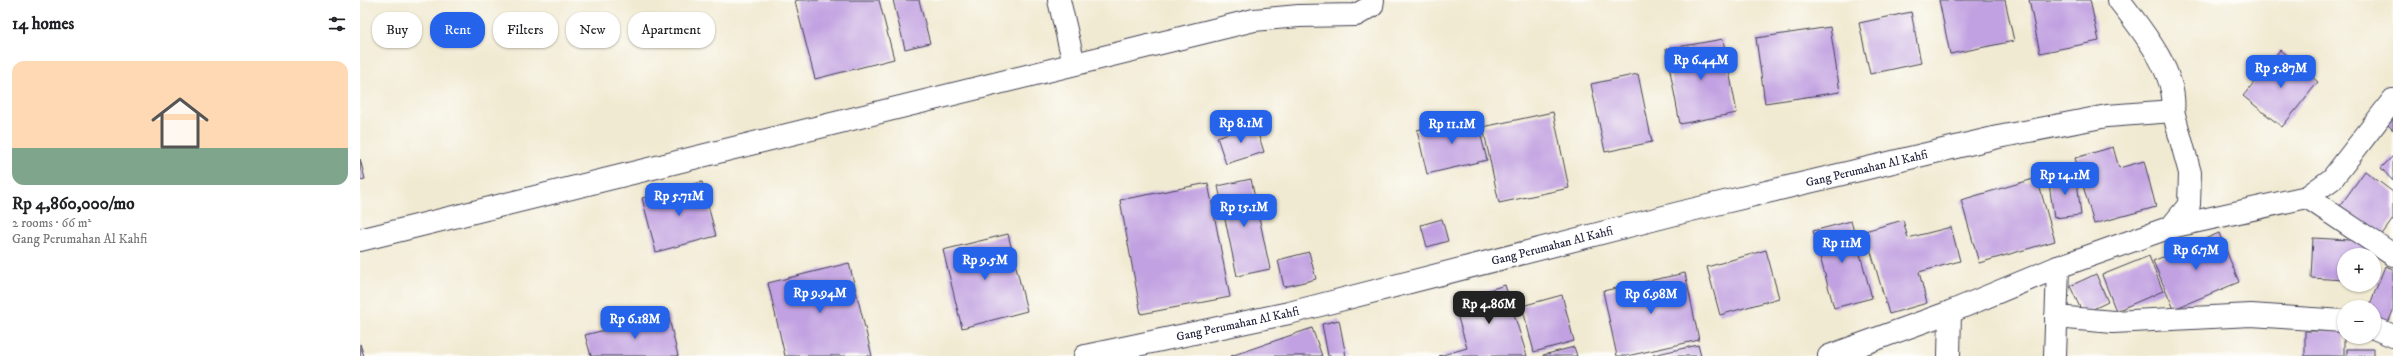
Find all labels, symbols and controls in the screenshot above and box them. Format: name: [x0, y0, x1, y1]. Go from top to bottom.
chip: Buy: [372, 12, 422, 48]
chip: Rent: [430, 12, 485, 48]
chip: Filters: [493, 12, 558, 48]
chip: New: [566, 12, 620, 48]
chip: Apartment: [628, 12, 715, 48]
text: 14 homes: [12, 13, 74, 35]
icon: filters: [326, 13, 348, 35]
pin: Rp 6.44M: [1660, 47, 1742, 81]
text: Rp 6.44M: [1674, 52, 1728, 68]
pin: Rp 5.87M: [2240, 55, 2322, 89]
text: Rp 5.87M: [2255, 60, 2307, 76]
icon: home: [144, 87, 216, 159]
pin: Rp 8.1M: [1204, 110, 1278, 144]
pin: Rp 11.1M: [1411, 111, 1493, 145]
text: Rp 8.1M: [1219, 115, 1263, 131]
text: Rp 11.1M: [1428, 116, 1476, 132]
street label: Gang Perumahan Al Kahfi: [1804, 146, 1929, 190]
pin: Rp 14.1M: [2024, 162, 2106, 196]
text: Rp 14.1M: [2040, 167, 2090, 183]
pin: Rp 5.71M: [638, 183, 720, 217]
text: Rp 5.71M: [654, 188, 704, 204]
text: Rp 4,860,000/mo: [12, 193, 134, 215]
pin: Rp 15.1M: [1203, 194, 1285, 228]
text: Rp 15.1M: [1220, 199, 1268, 215]
text: 2 rooms · 66 m²: [12, 215, 91, 231]
street label: Gang Perumahan Al Kahfi: [1490, 223, 1615, 268]
pin: Rp 11M: [1809, 230, 1875, 264]
text: Gang Perumahan Al Kahfi: [12, 231, 147, 247]
text: Rp 11M: [1822, 235, 1862, 251]
pin: Rp 6.7M: [2159, 237, 2233, 271]
text: Rp 6.7M: [2173, 242, 2219, 258]
pin: Rp 9.5M: [948, 247, 1022, 281]
map controls: [2337, 248, 2381, 344]
button: +: [2337, 248, 2381, 292]
text: Rp 9.5M: [962, 252, 1008, 268]
pin: Rp 9.94M: [779, 280, 861, 314]
pin: Rp 6.98M: [1610, 281, 1692, 315]
text: Rp 9.94M: [793, 285, 847, 301]
text: Rp 6.98M: [1625, 286, 1677, 302]
pin: Rp 4.86M: [1448, 291, 1530, 325]
text: Rp 4.86M: [1462, 296, 1516, 312]
button: −: [2337, 300, 2381, 344]
street label: Gang Perumahan Al Kahfi: [1175, 303, 1301, 344]
pin: Rp 6.18M: [594, 306, 676, 340]
text: Rp 6.18M: [610, 311, 660, 327]

